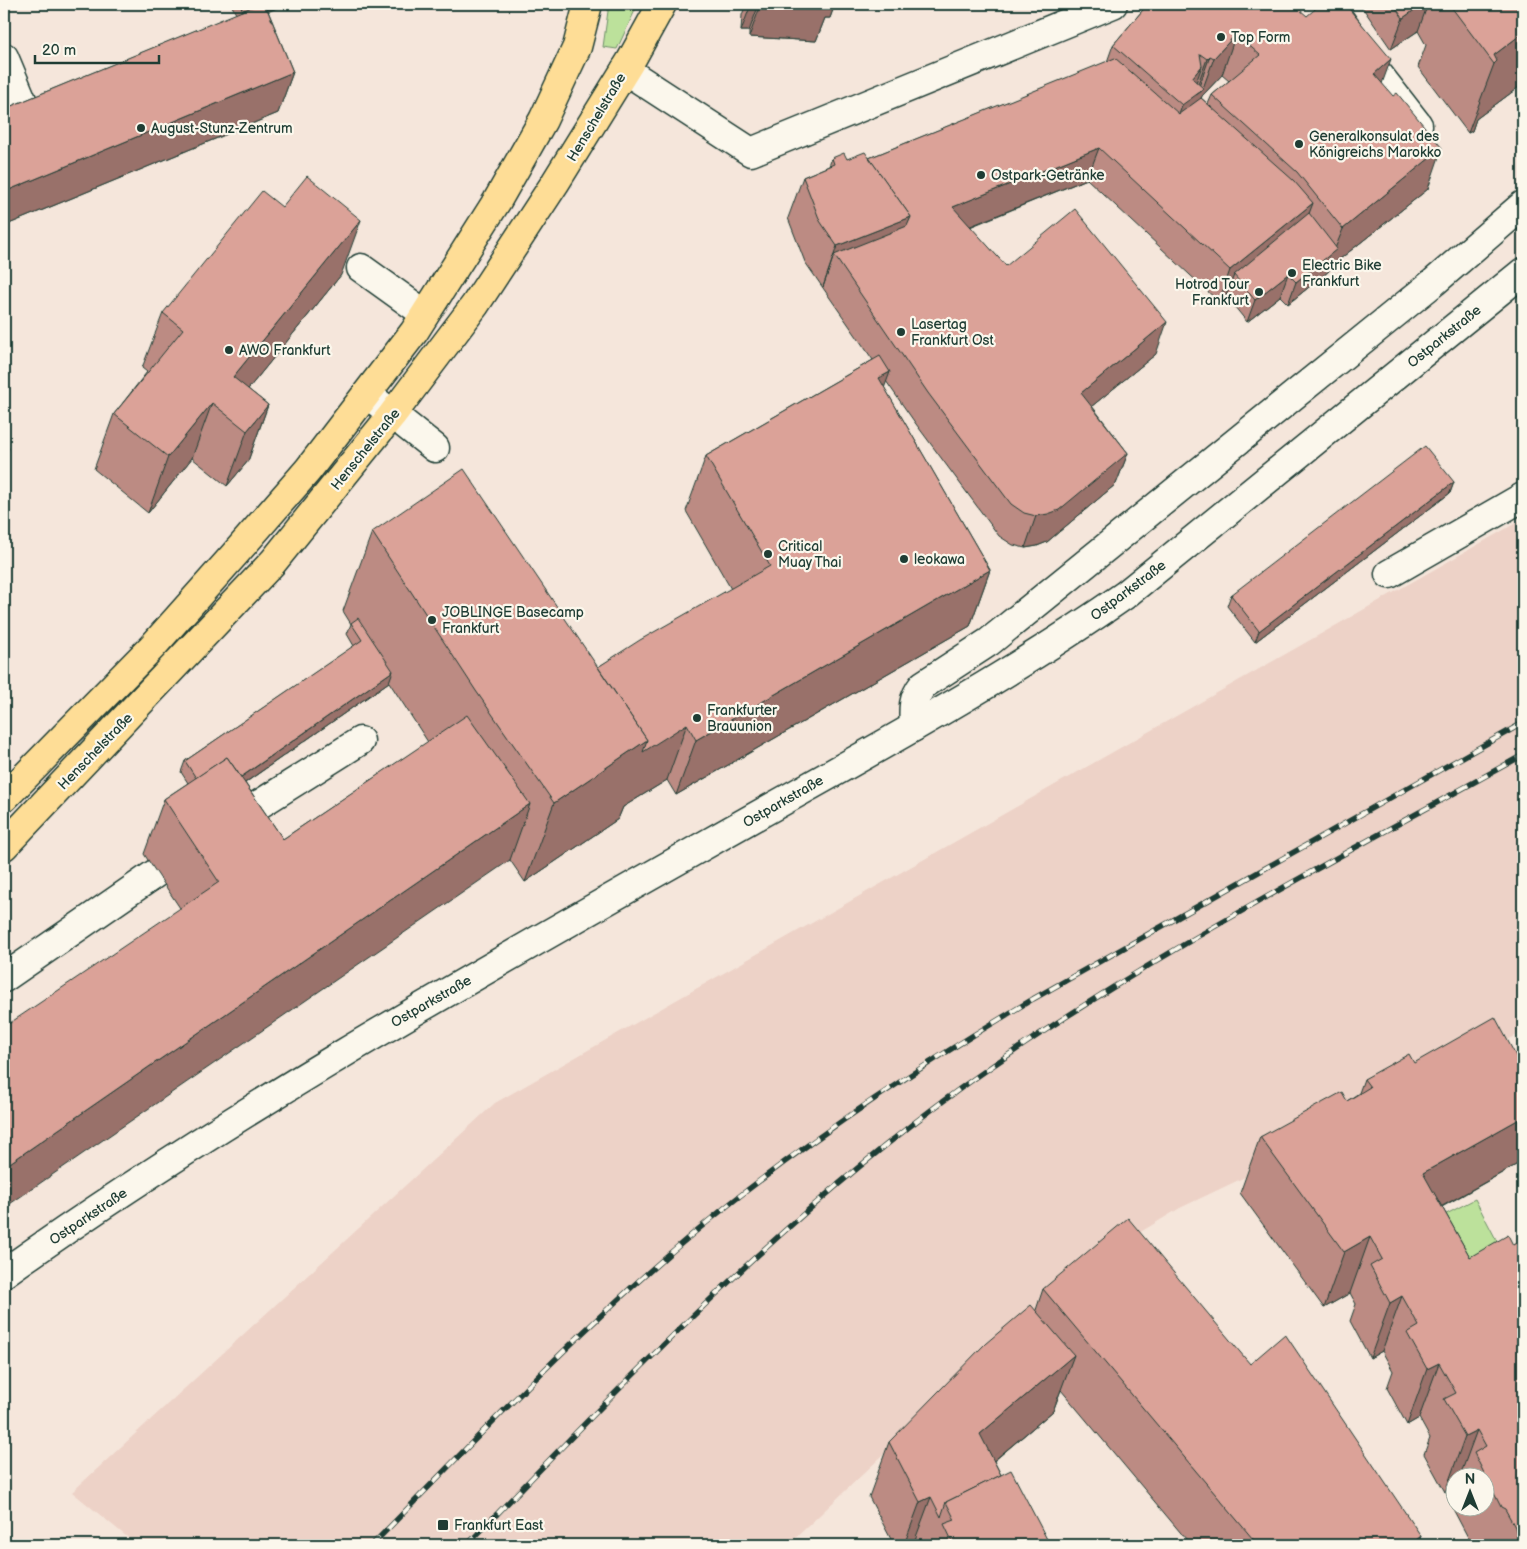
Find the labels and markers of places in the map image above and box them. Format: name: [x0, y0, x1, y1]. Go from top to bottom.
place label: Top Form: [1231, 29, 1290, 46]
marker: Top Form: [1215, 31, 1227, 43]
place label: August-Stunz-Zentrum: [151, 120, 293, 137]
marker: August-Stunz-Zentrum: [135, 122, 147, 134]
place label: Generalkonsulat des Königreichs Marokko: [1309, 128, 1441, 161]
marker: Generalkonsulat des Königreichs Marokko: [1293, 138, 1305, 150]
place label: Ostpark-Getränke: [991, 167, 1105, 184]
marker: Ostpark-Getränke: [975, 169, 987, 181]
place label: Electric Bike Frankfurt: [1302, 257, 1382, 290]
marker: Electric Bike Frankfurt: [1286, 267, 1298, 279]
place label: Hotrod Tour Frankfurt: [1175, 276, 1250, 309]
marker: Hotrod Tour Frankfurt: [1253, 286, 1265, 298]
place label: Lasertag Frankfurt Ost: [911, 316, 995, 349]
marker: Lasertag Frankfurt Ost: [895, 326, 907, 338]
place label: AWO Frankfurt: [239, 342, 331, 359]
marker: AWO Frankfurt: [223, 344, 235, 356]
place label: Critical Muay Thai: [778, 538, 842, 571]
marker: Critical Muay Thai: [762, 548, 774, 560]
place label: leokawa: [914, 551, 965, 568]
marker: leokawa: [898, 553, 910, 565]
place label: JOBLINGE Basecamp Frankfurt: [442, 604, 584, 637]
marker: JOBLINGE Basecamp Frankfurt: [426, 614, 438, 626]
place label: Frankfurter Brauunion: [707, 702, 778, 735]
marker: Frankfurter Brauunion: [691, 712, 703, 724]
place label: Frankfurt East: [454, 1517, 544, 1534]
marker: Frankfurt East: [436, 1518, 450, 1532]

